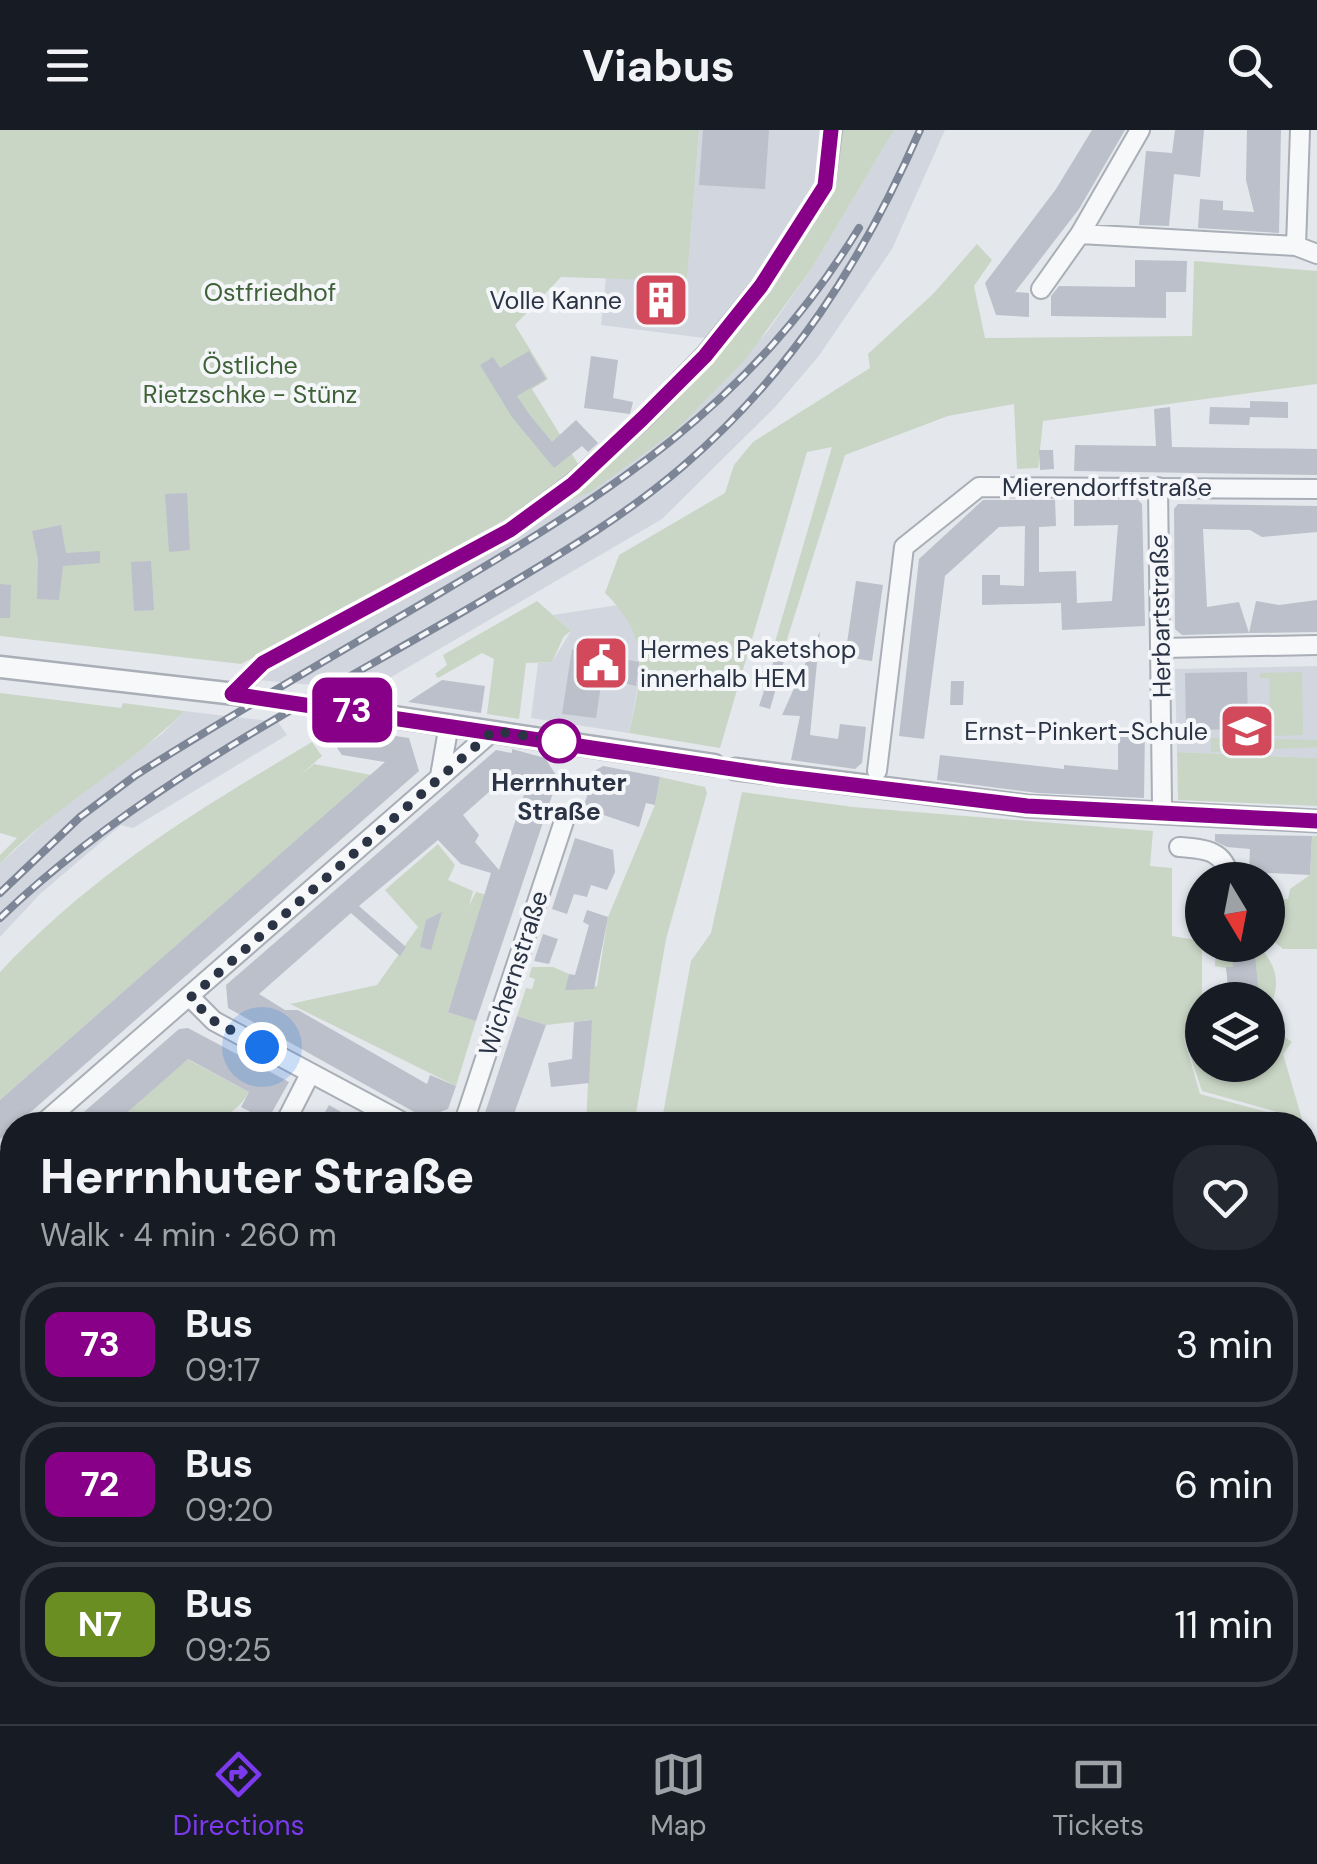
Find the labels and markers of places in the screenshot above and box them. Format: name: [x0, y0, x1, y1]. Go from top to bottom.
building icon: Volle Kanne: [631, 270, 691, 330]
place label: Volle Kanne: [490, 284, 622, 317]
public building icon: Hermes Paketshop innerhalb HEM: [571, 633, 631, 693]
place label: Hermes Paketshop innerhalb HEM: [640, 633, 856, 695]
school or university icon: Ernst-Pinkert-Schule: [1217, 701, 1277, 761]
place label: Ernst-Pinkert-Schule: [964, 715, 1208, 748]
marker: Herrnhuter Straße: [538, 720, 580, 762]
place label: Herrnhuter Straße: [491, 766, 627, 828]

